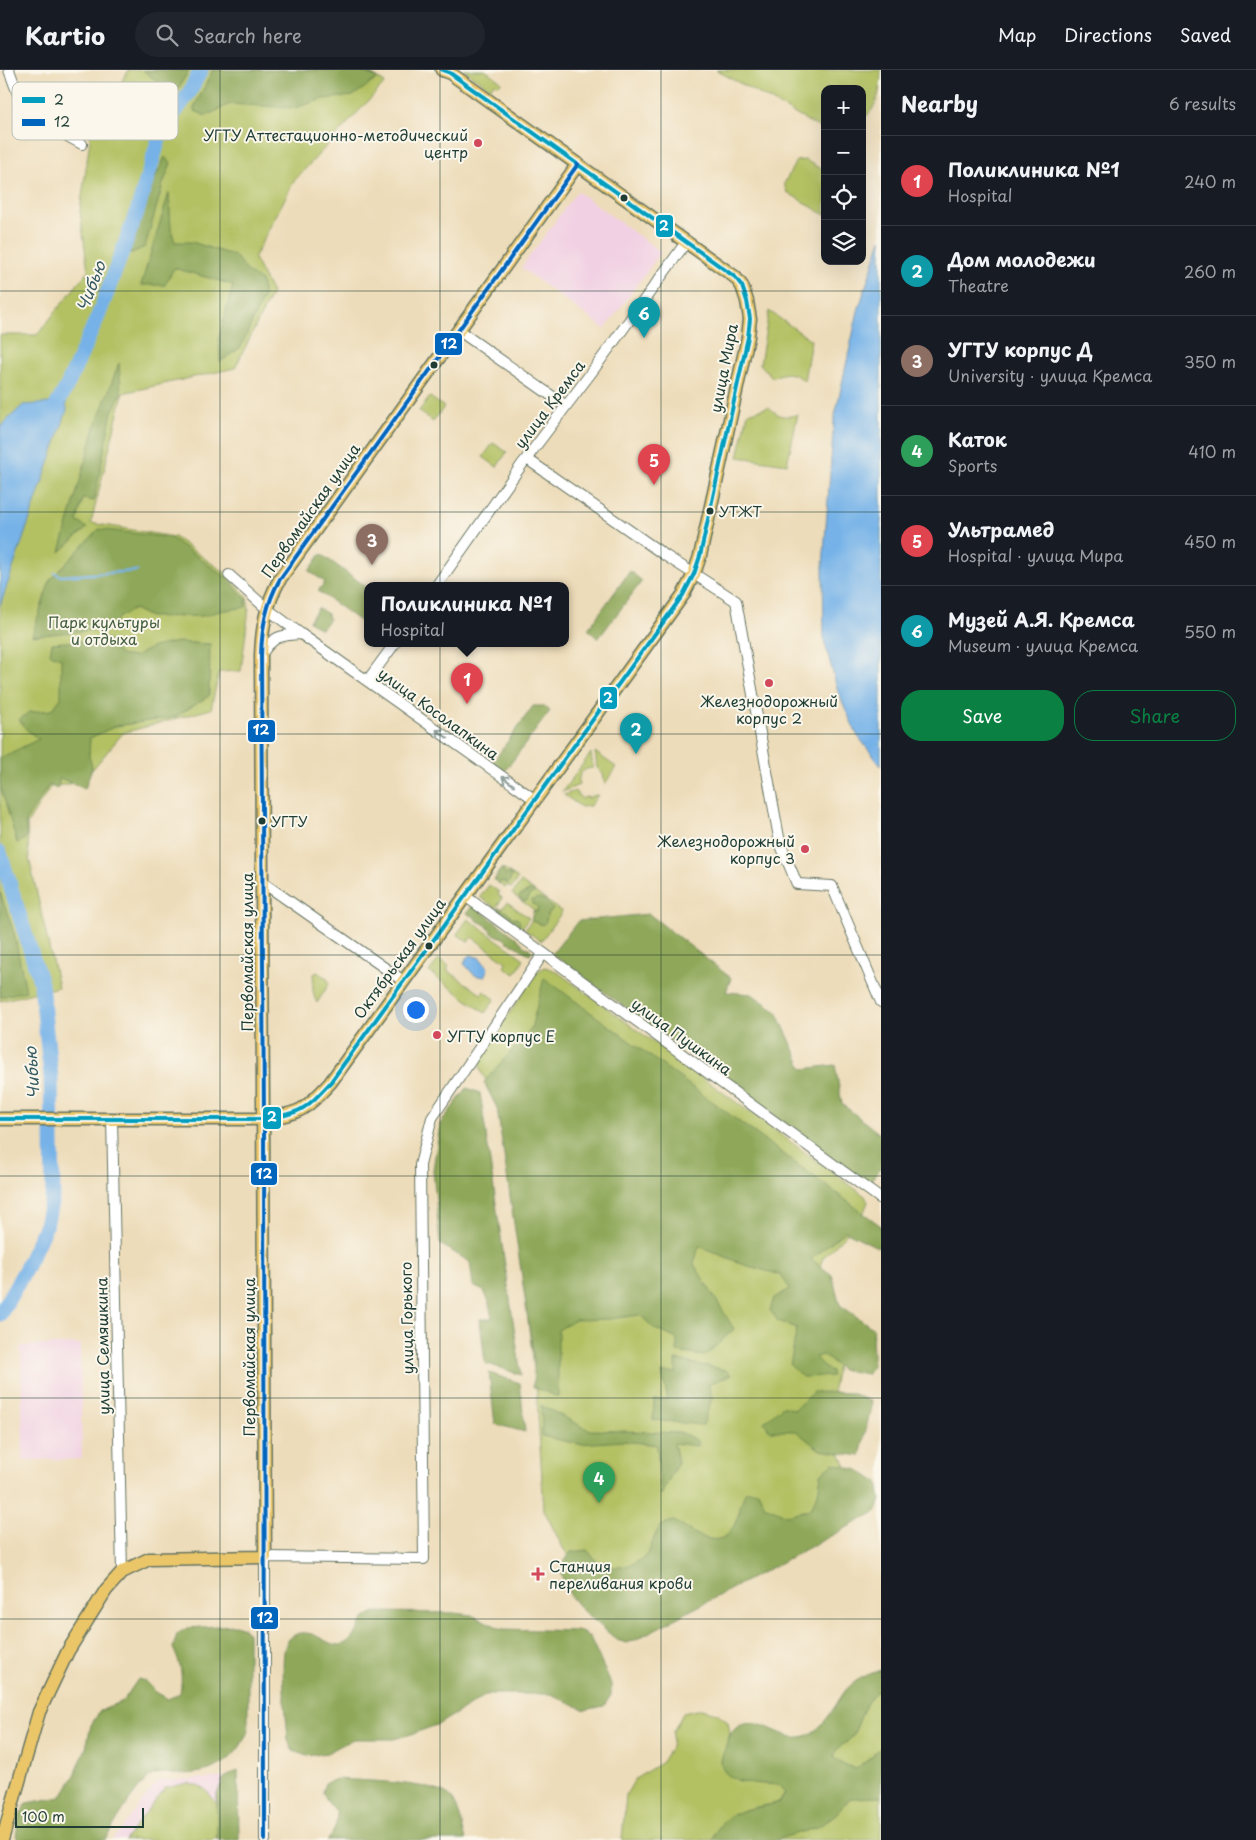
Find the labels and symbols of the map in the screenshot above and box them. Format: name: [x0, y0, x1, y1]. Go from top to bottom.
legend: [12, 82, 178, 140]
text: 2: [54, 89, 64, 110]
text: 12: [54, 111, 70, 132]
place label: УГТУ Аттестационно-методический центр: [203, 123, 468, 163]
marker: УГТУ Аттестационно-методический центр: [472, 137, 484, 149]
unlabelled marker: [619, 193, 629, 203]
line badge: 2: [655, 214, 674, 238]
text: 2: [659, 215, 669, 236]
water label: Чибью: [69, 257, 111, 315]
pin: 6: [628, 297, 660, 338]
street label: улица Мира: [703, 321, 743, 415]
line badge: 12: [434, 332, 463, 356]
text: 12: [441, 333, 457, 354]
street label: улица Кремса: [508, 355, 590, 453]
unlabelled marker: [429, 360, 439, 370]
street label: Первомайская улица: [255, 438, 365, 582]
pin: 5: [638, 444, 670, 485]
place label: УТЖТ: [719, 501, 762, 522]
marker: УТЖТ: [705, 506, 715, 516]
pin: 3: [356, 524, 388, 565]
park label: Парк культуры и отдыха: [48, 610, 160, 650]
street label: улица Косолапкина: [374, 661, 505, 765]
pin: 1: [451, 663, 483, 704]
marker: Железнодорожный корпус 2: [763, 677, 775, 689]
line badge: 2: [599, 686, 618, 710]
text: 2: [603, 687, 613, 708]
place label: Железнодорожный корпус 2: [700, 689, 838, 729]
pin: 2: [620, 713, 652, 754]
line badge: 12: [247, 719, 276, 743]
text: 12: [253, 719, 269, 740]
one-way arrow: [435, 729, 449, 739]
one-way arrow: [501, 776, 515, 786]
place label: УГТУ: [271, 811, 308, 832]
marker: УГТУ: [257, 816, 267, 826]
place label: Железнодорожный корпус 3: [657, 829, 795, 869]
marker: Железнодорожный корпус 3: [799, 843, 811, 855]
street label: Первомайская улица: [235, 872, 258, 1032]
street label: Октябрьская улица: [347, 892, 451, 1023]
unlabelled marker: [424, 941, 434, 951]
street label: улица Пушкина: [627, 992, 737, 1081]
your location: [403, 997, 429, 1023]
place label: УГТУ корпус Е: [447, 1024, 555, 1047]
marker: УГТУ корпус Е: [431, 1029, 443, 1041]
water label: Чибью: [17, 1045, 45, 1100]
line badge: 2: [262, 1106, 282, 1130]
text: 2: [267, 1106, 277, 1127]
line badge: 12: [250, 1162, 278, 1186]
text: 12: [256, 1163, 272, 1184]
street label: улица Горького: [394, 1261, 418, 1375]
street label: улица Семяшкина: [89, 1276, 115, 1415]
street label: Первомайская улица: [237, 1277, 260, 1437]
pin: 4: [583, 1462, 615, 1503]
place label: Станция переливания крови: [549, 1554, 692, 1594]
marker: Станция переливания крови: [531, 1567, 545, 1581]
line badge: 12: [250, 1606, 279, 1630]
text: 12: [257, 1607, 273, 1628]
scale bar: [15, 1805, 144, 1828]

